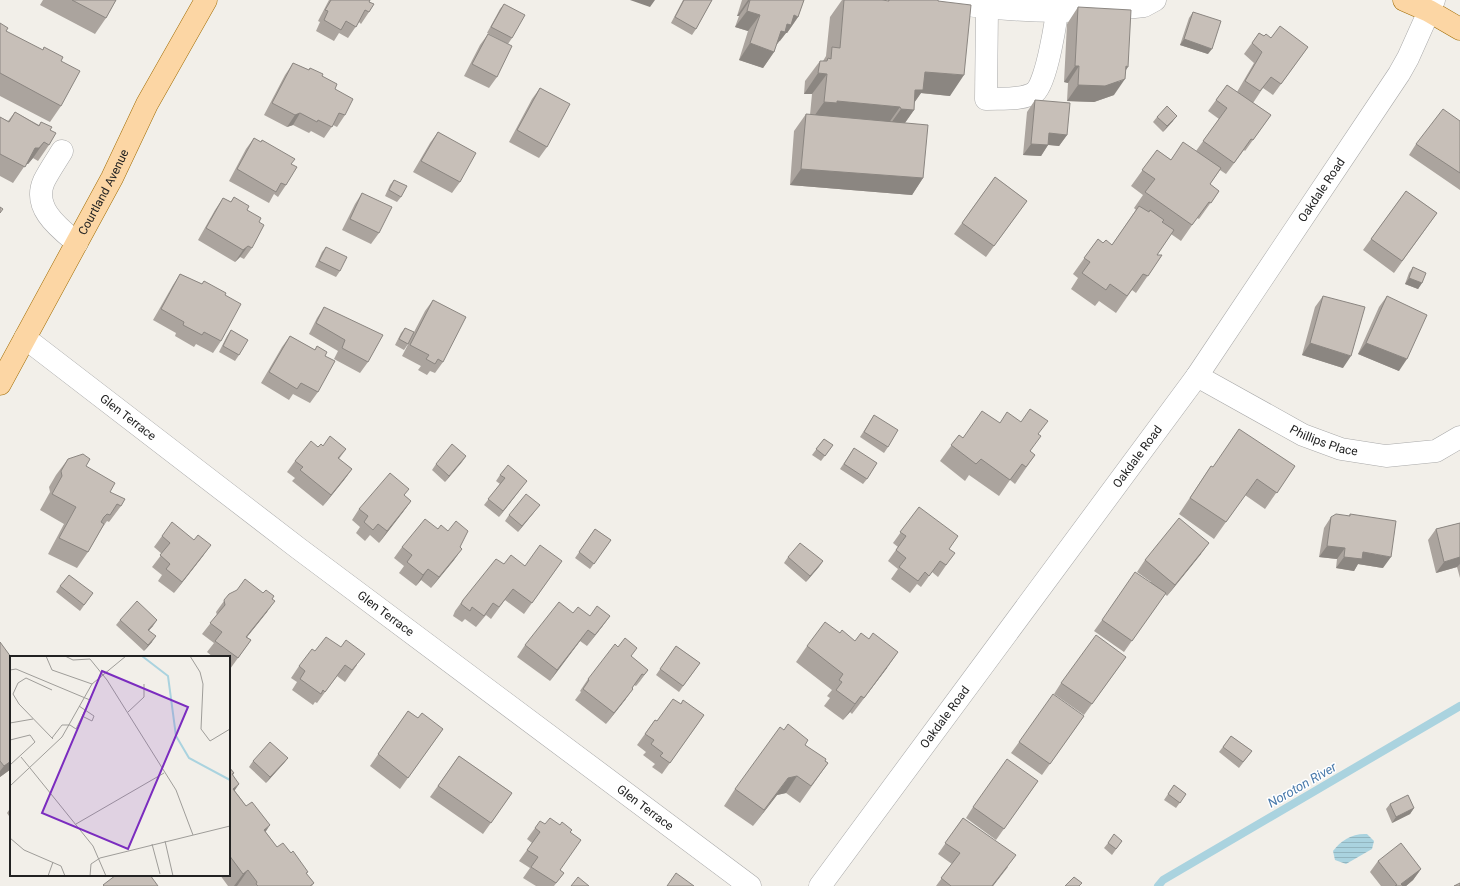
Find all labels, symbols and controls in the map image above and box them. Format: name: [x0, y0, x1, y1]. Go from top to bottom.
street label: Courtland Avenue: [75, 147, 132, 237]
street label: Oakdale Road: [1295, 155, 1348, 225]
street label: Glen Terrace: [97, 391, 159, 443]
street label: Phillips Place: [1287, 422, 1359, 459]
street label: Oakdale Road: [1110, 423, 1165, 490]
street label: Glen Terrace: [355, 588, 417, 639]
inset map: [10, 656, 230, 876]
street label: Oakdale Road: [917, 683, 972, 751]
water label: Noroton River: [1265, 759, 1340, 811]
street label: Glen Terrace: [614, 782, 676, 833]

